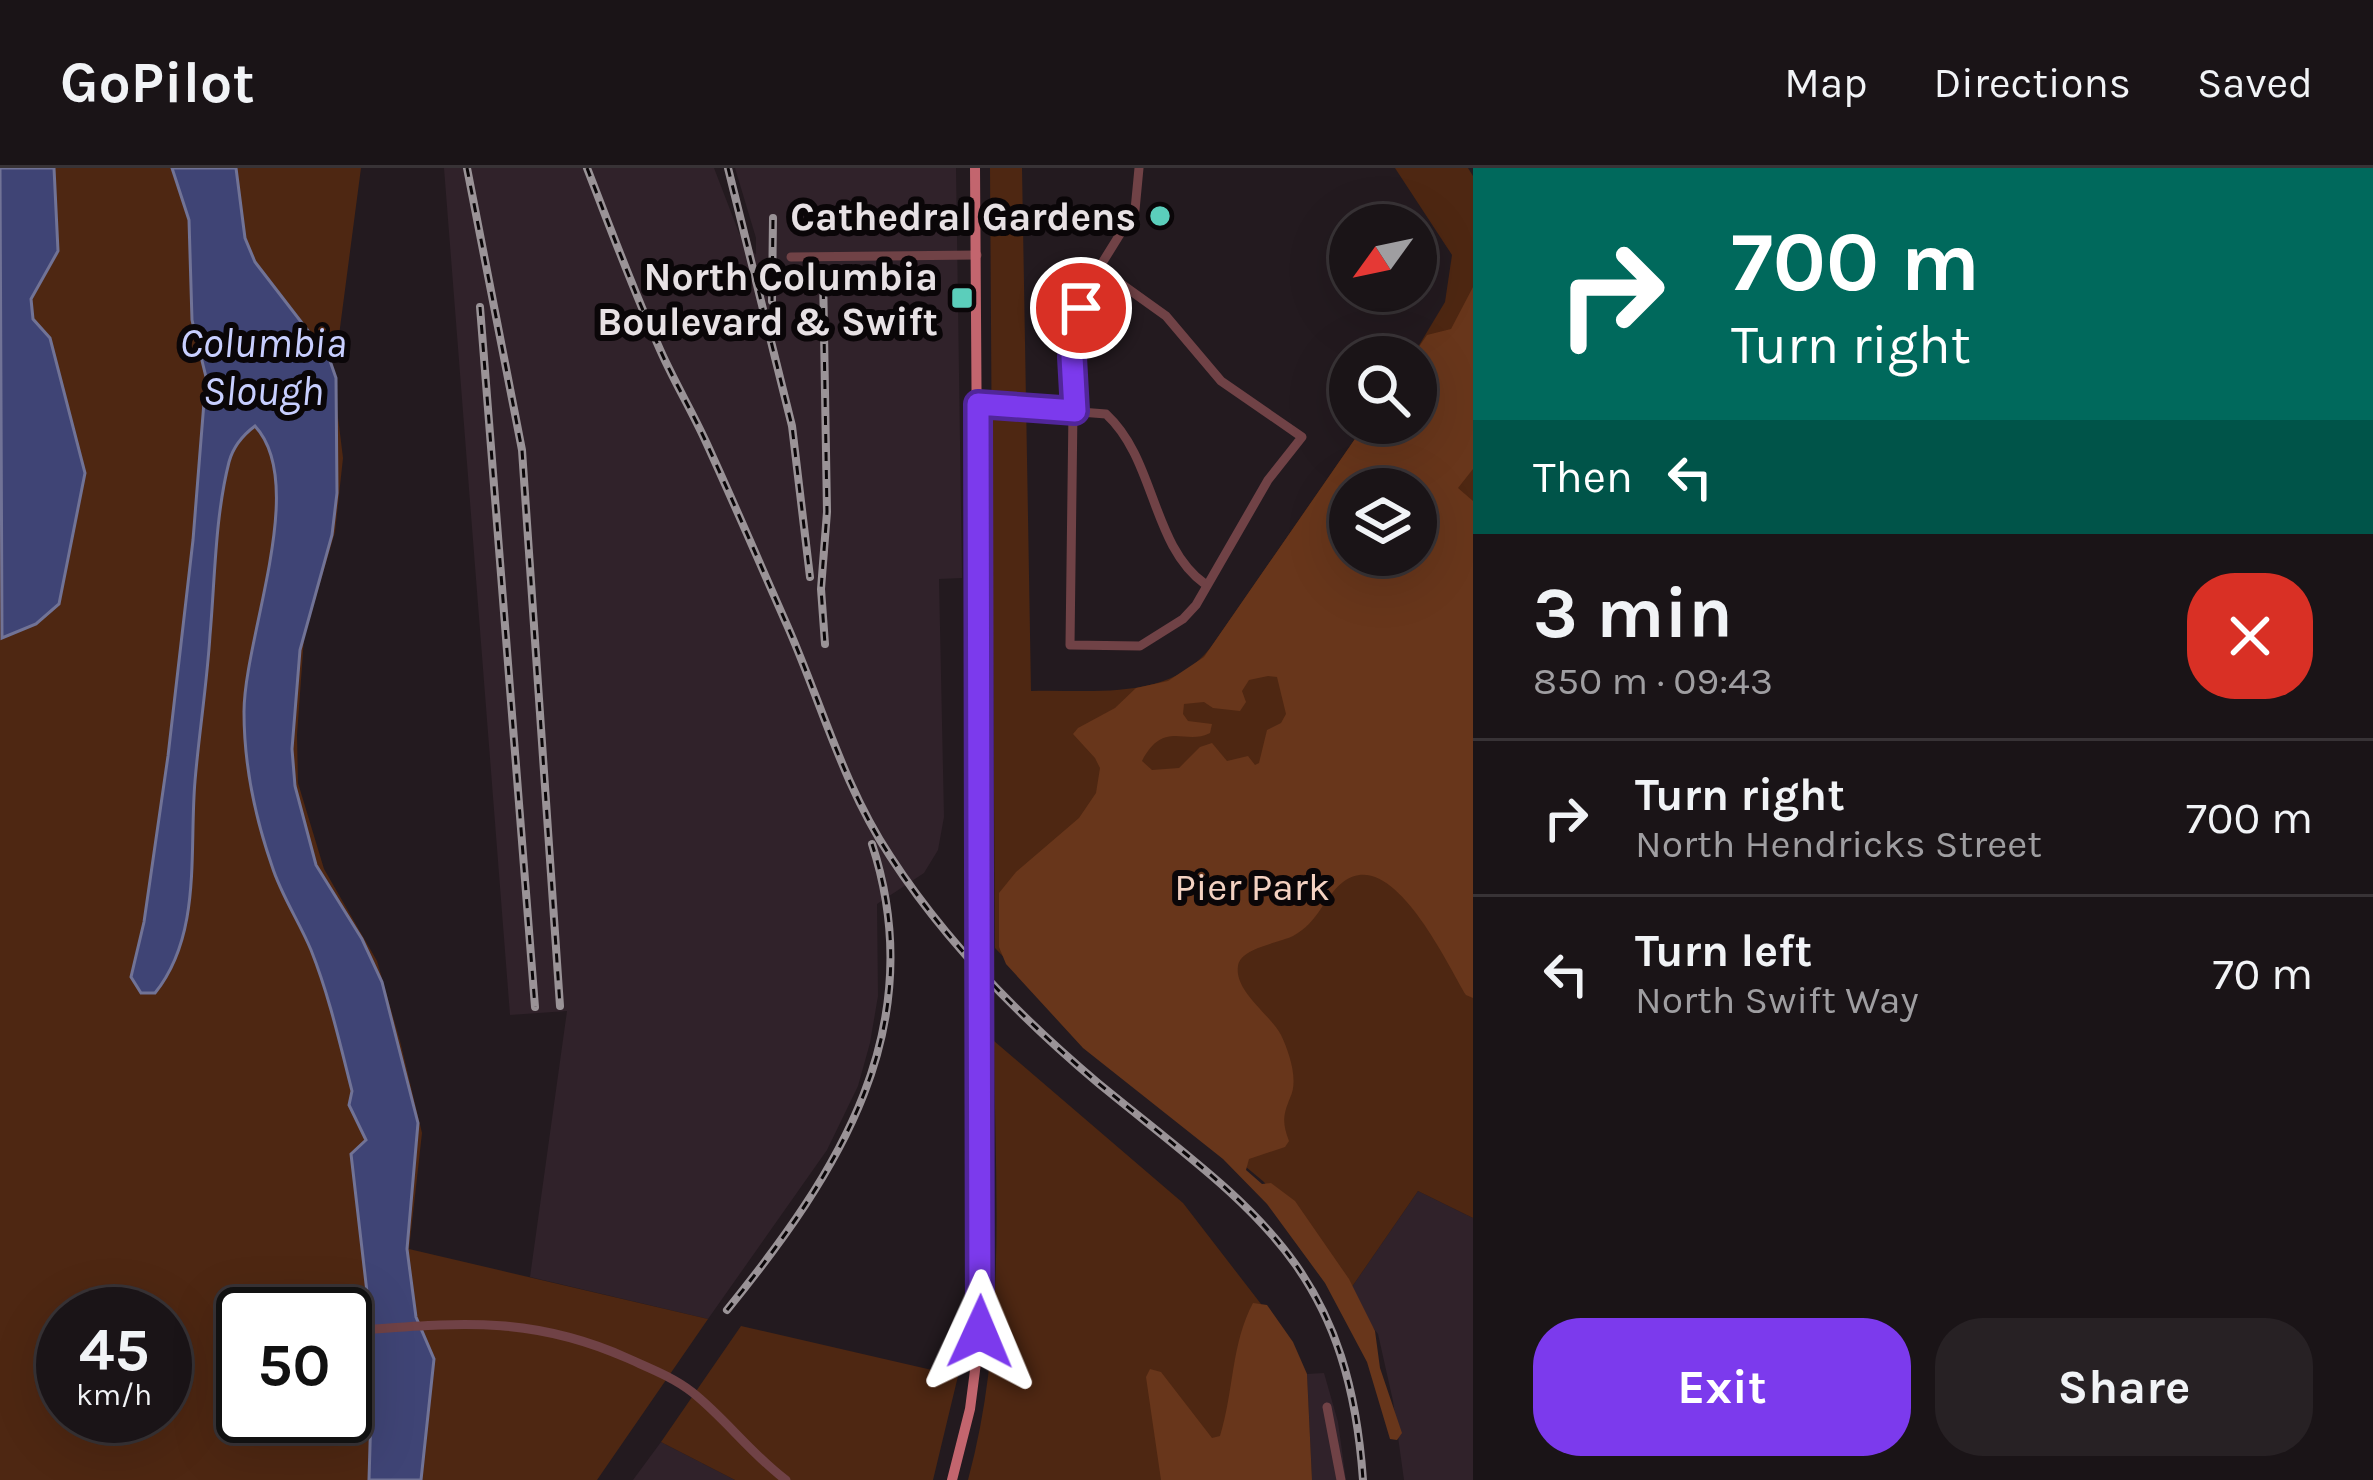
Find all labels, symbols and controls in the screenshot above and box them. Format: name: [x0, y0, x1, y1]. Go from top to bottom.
text: GoPilot: [60, 50, 255, 116]
text: Map: [1784, 58, 1868, 108]
text: Directions: [1934, 58, 2131, 108]
text: Saved: [2197, 58, 2313, 108]
place label: Cathedral Gardens: [790, 194, 1136, 240]
marker: Cathedral Gardens: [1147, 203, 1173, 229]
north arrow: [1329, 204, 1437, 312]
map controls: [1329, 204, 1437, 576]
text: 700 m: [1731, 213, 1980, 311]
icon: right: [1533, 216, 1689, 372]
place label: North Columbia Boulevard & Swift: [597, 254, 938, 345]
pin: [1030, 257, 1132, 359]
icon: arrive: [1048, 275, 1114, 341]
marker: North Columbia Boulevard & Swift: [949, 285, 975, 311]
text: Turn right: [1731, 313, 1971, 377]
water label: Columbia Slough: [179, 318, 347, 416]
button: search: [1329, 336, 1437, 444]
icon: left: [1657, 444, 1723, 510]
text: Then: [1533, 451, 1633, 503]
button: layers: [1329, 468, 1437, 576]
text: 3 min: [1533, 571, 1733, 655]
button: close: [2187, 573, 2313, 699]
text: 850 m · 09:43: [1533, 658, 1773, 704]
text: Turn right: [1635, 769, 1845, 821]
icon: right: [1533, 785, 1599, 851]
text: 700 m: [2186, 792, 2313, 844]
text: North Hendricks Street: [1635, 821, 2042, 867]
park label: Pier Park: [1174, 864, 1330, 910]
text: Turn left: [1635, 925, 1812, 977]
icon: left: [1533, 941, 1599, 1007]
text: 70 m: [2212, 948, 2313, 1000]
text: North Swift Way: [1635, 977, 1919, 1023]
position arrow: [917, 1269, 1043, 1395]
speed limit sign: 50: [216, 1287, 372, 1443]
text: 45: [79, 1315, 149, 1385]
button: Exit: [1533, 1318, 1911, 1456]
button: Share: [1935, 1318, 2313, 1456]
text: km/h: [76, 1377, 152, 1413]

